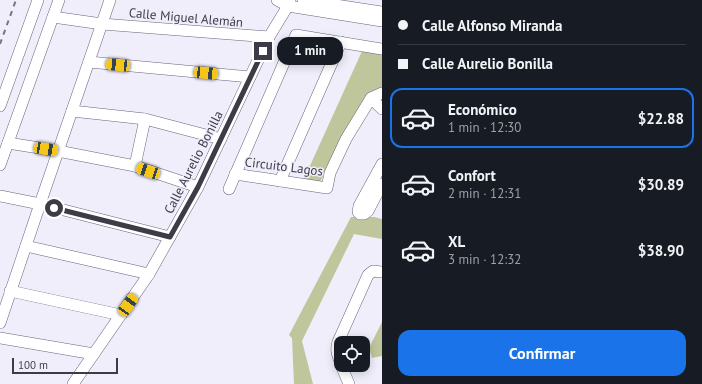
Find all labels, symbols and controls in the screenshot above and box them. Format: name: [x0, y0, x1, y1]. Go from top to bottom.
street label: Calle Miguel Alemán: [128, 4, 244, 31]
text: Calle Alfonso Miranda: [422, 16, 562, 35]
callout: 1 min: [277, 37, 343, 65]
route end: [254, 42, 272, 60]
text: 1 min: [294, 42, 326, 59]
text: Calle Aurelio Bonilla: [422, 54, 553, 73]
car: [106, 58, 130, 72]
car: [194, 66, 218, 80]
icon: car: [400, 100, 436, 136]
text: Económico: [448, 100, 517, 119]
street label: Calle Aurelio Bonilla: [160, 108, 227, 217]
text: $22.88: [638, 109, 684, 128]
text: 1 min · 12:30: [448, 119, 521, 136]
car: [33, 141, 59, 157]
street label: Circuito Lagos: [244, 153, 324, 180]
car: [135, 162, 161, 180]
icon: car: [400, 166, 436, 202]
text: Confort: [448, 166, 496, 185]
text: $30.89: [638, 175, 684, 194]
text: 2 min · 12:31: [448, 185, 521, 202]
route start: [45, 199, 63, 217]
icon: car: [400, 232, 436, 268]
text: XL: [448, 232, 465, 251]
text: $38.90: [638, 241, 684, 260]
text: 3 min · 12:32: [448, 251, 521, 268]
car: [116, 292, 140, 318]
button: Confirmar: [398, 330, 686, 376]
map controls: [334, 336, 370, 372]
button: locate: [334, 336, 370, 372]
scale bar: [12, 356, 118, 375]
text: 100 m: [18, 358, 48, 372]

